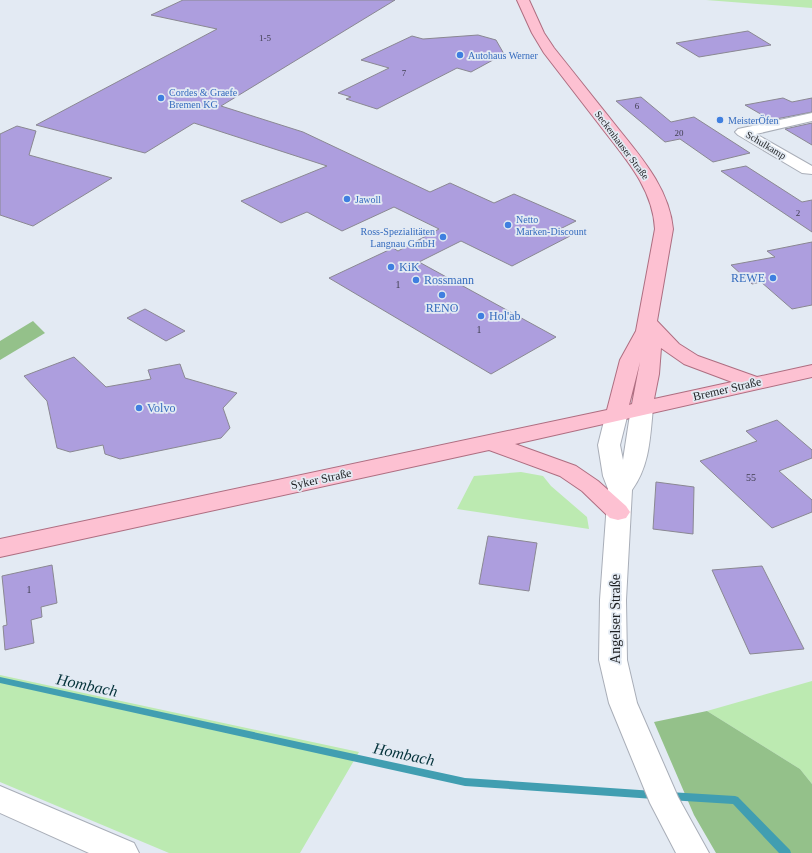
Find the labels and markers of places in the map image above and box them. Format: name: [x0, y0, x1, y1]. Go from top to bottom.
marker: Autohaus Werner: [455, 50, 465, 60]
place label: Autohaus Werner: [468, 50, 538, 61]
place label: Cordes & Graefe Bremen KG: [169, 87, 238, 110]
marker: Cordes & Graefe Bremen KG: [156, 93, 166, 103]
marker: MeisterÖfen: [715, 115, 725, 125]
place label: MeisterÖfen: [728, 115, 779, 126]
marker: Jawoll: [342, 194, 352, 204]
place label: Jawoll: [355, 194, 381, 205]
place label: Netto Marken-Discount: [516, 214, 587, 237]
marker: Netto Marken-Discount: [503, 220, 513, 230]
place label: Ross-Spezialitäten Langnau GmbH: [361, 226, 435, 249]
marker: Ross-Spezialitäten Langnau GmbH: [438, 232, 448, 242]
place label: KiK: [399, 260, 420, 274]
marker: KiK: [386, 262, 396, 272]
place label: REWE: [731, 271, 765, 285]
place label: Rossmann: [424, 273, 474, 287]
marker: REWE: [768, 273, 778, 283]
marker: Rossmann: [411, 275, 421, 285]
marker: RENO: [437, 290, 447, 300]
place label: RENO: [426, 301, 459, 315]
place label: Hol'ab: [489, 309, 521, 323]
marker: Hol'ab: [476, 311, 486, 321]
place label: Volvo: [147, 401, 175, 415]
marker: Volvo: [134, 403, 144, 413]

